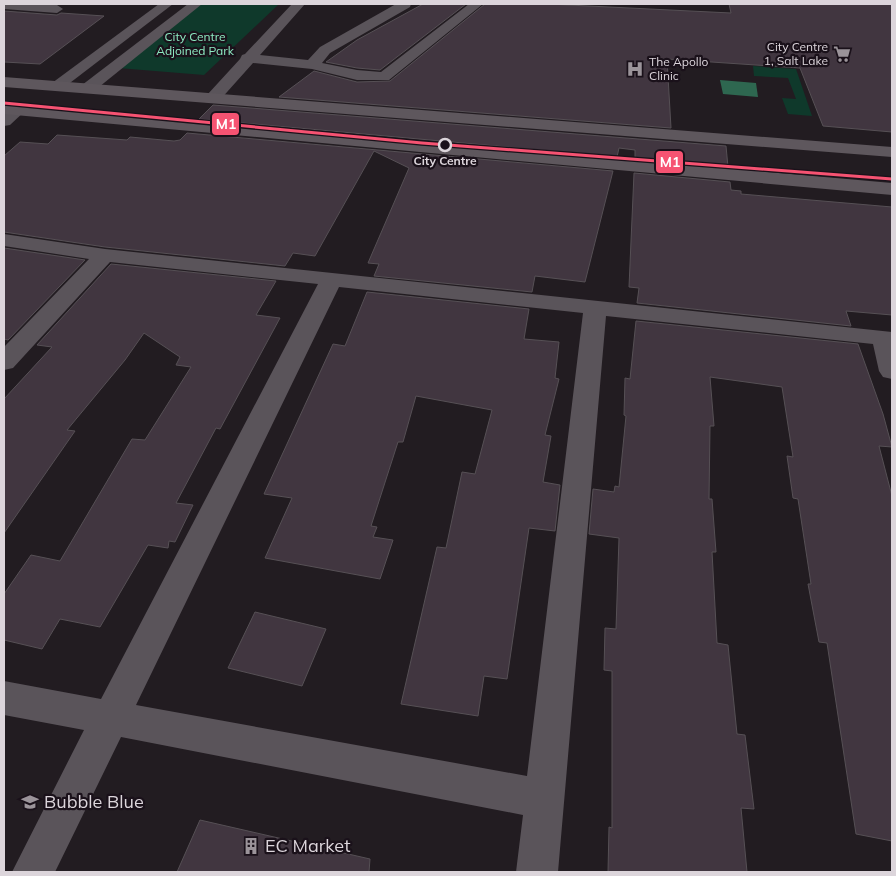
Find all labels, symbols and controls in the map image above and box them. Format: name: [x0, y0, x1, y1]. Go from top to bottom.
park label: City Centre Adjoined Park: [156, 29, 235, 58]
place label: City Centre 1, Salt Lake: [764, 39, 828, 68]
supermarket icon: City Centre 1, Salt Lake: [832, 44, 852, 64]
place label: The Apollo Clinic: [649, 54, 709, 83]
hospital icon: The Apollo Clinic: [625, 59, 645, 79]
line badge: M1: [211, 112, 240, 136]
text: M1: [216, 115, 236, 133]
marker: City Centre: [438, 138, 452, 152]
line badge: M1: [655, 150, 684, 174]
place label: City Centre: [413, 153, 477, 168]
text: M1: [660, 153, 680, 171]
place label: Bubble Blue: [44, 790, 144, 813]
school or university icon: Bubble Blue: [20, 792, 40, 812]
place label: EC Market: [265, 834, 350, 857]
building icon: EC Market: [241, 836, 261, 856]

